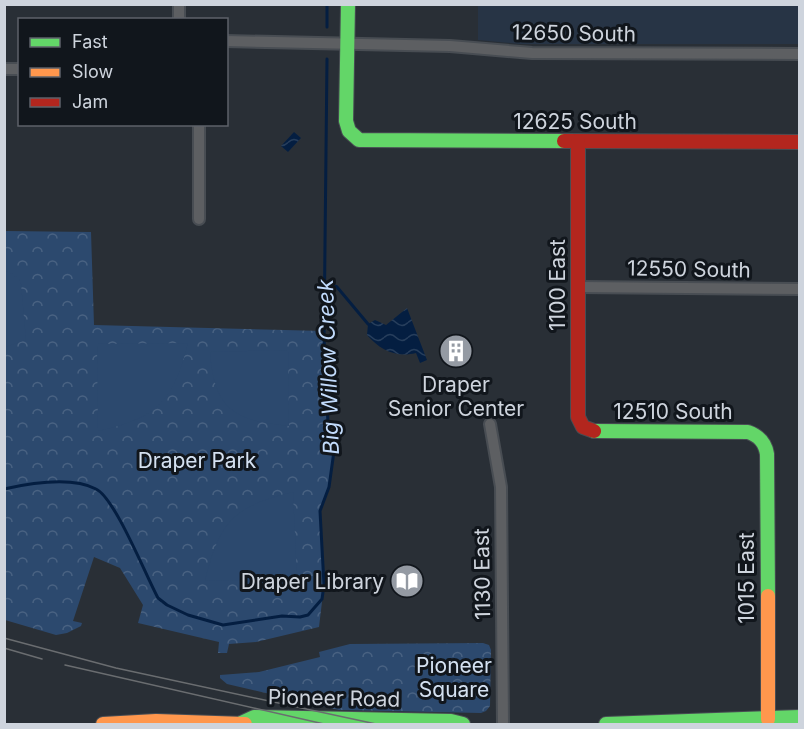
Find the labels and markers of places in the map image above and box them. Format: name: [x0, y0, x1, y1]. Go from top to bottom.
building icon: Draper Senior Center: [438, 333, 474, 369]
place label: Draper Senior Center: [388, 372, 524, 421]
library icon: Draper Library: [389, 563, 425, 599]
place label: Draper Library: [241, 569, 384, 594]

